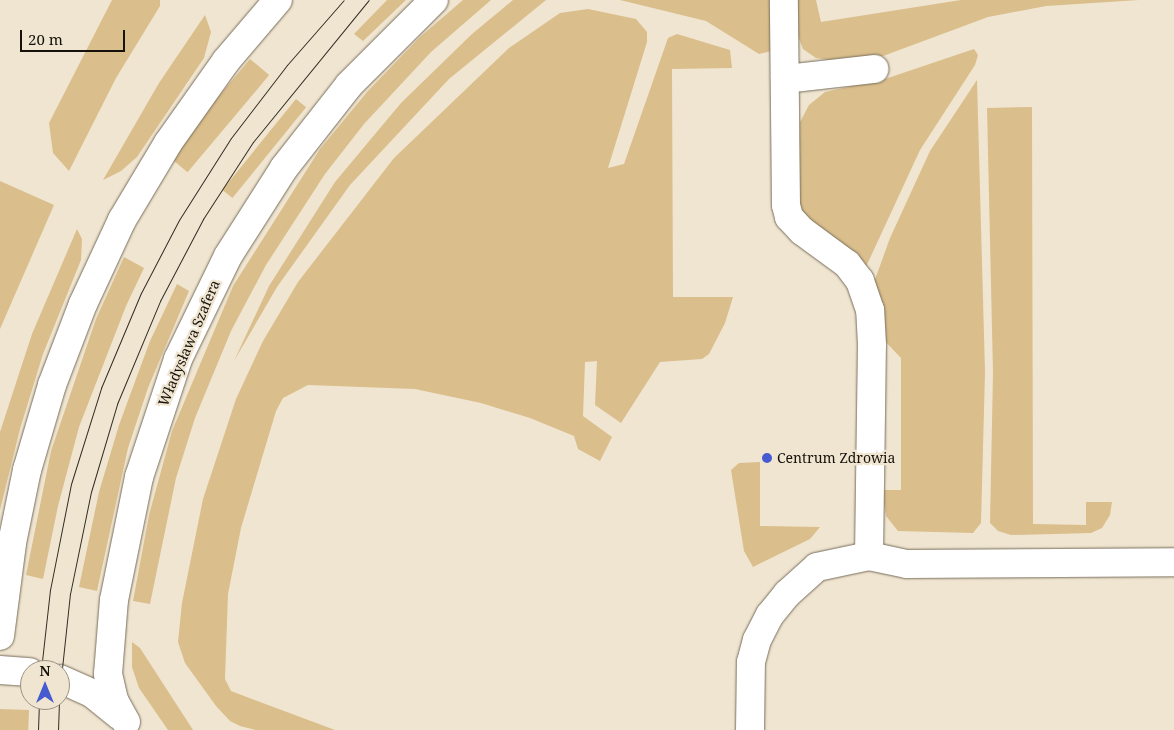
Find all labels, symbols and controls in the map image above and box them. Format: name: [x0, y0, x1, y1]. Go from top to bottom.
scale bar: [22, 20, 128, 52]
text: 20 m: [28, 29, 63, 49]
street label: Władysława Szafera: [155, 277, 223, 409]
place label: Centrum Zdrowia: [777, 450, 895, 466]
marker: Centrum Zdrowia: [761, 452, 773, 464]
north arrow: [20, 660, 70, 710]
text: N: [39, 661, 51, 680]

